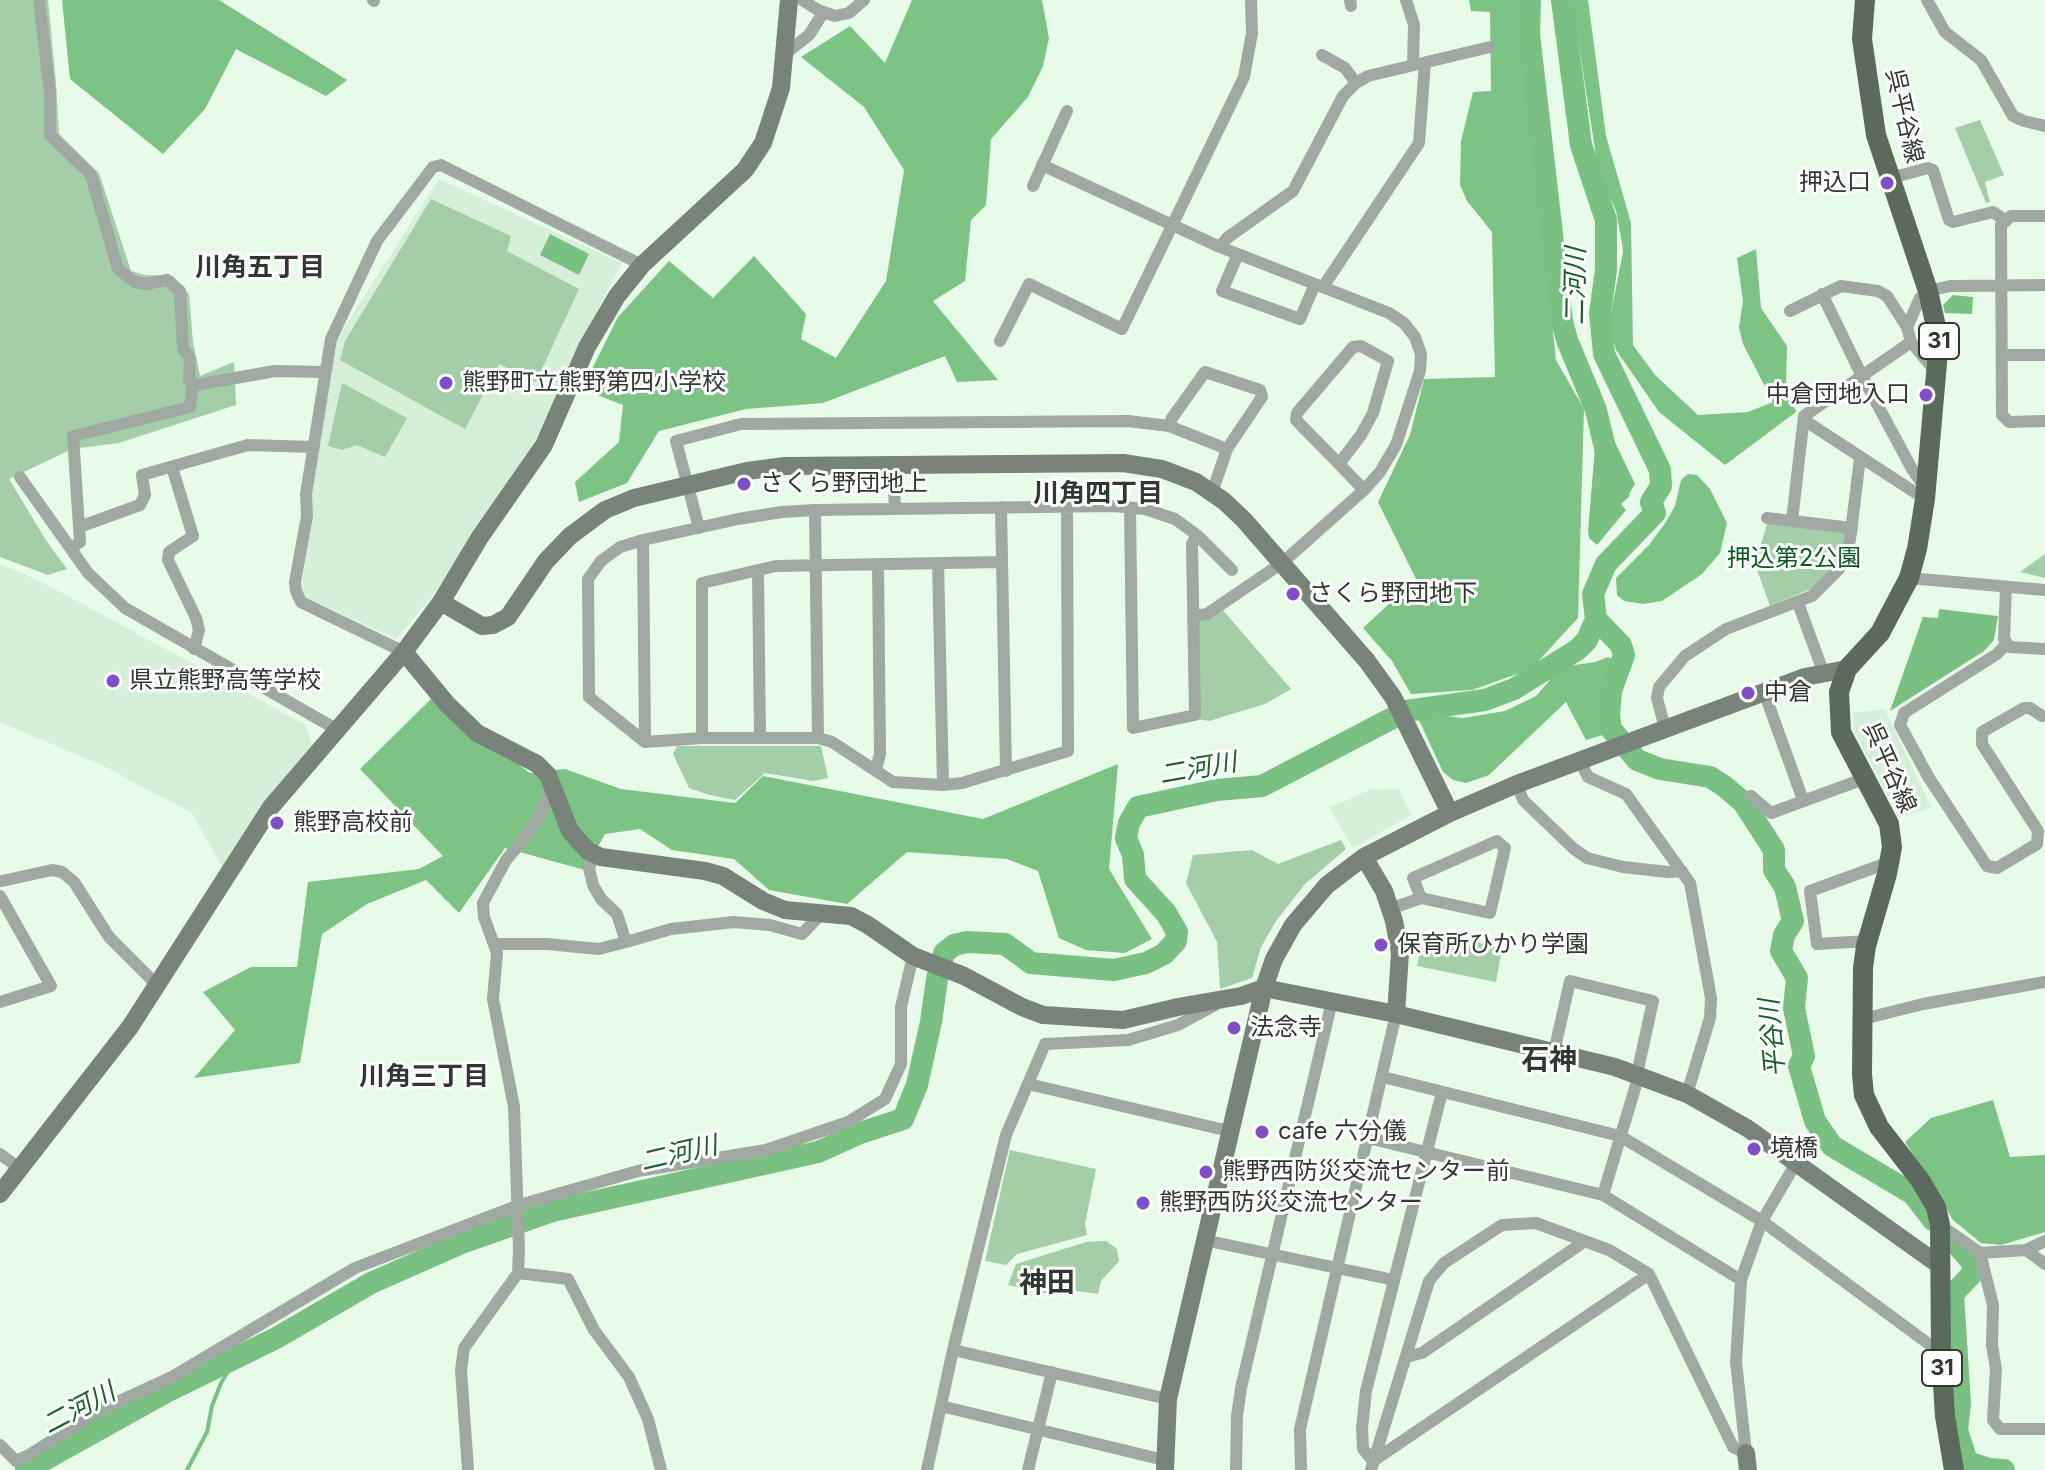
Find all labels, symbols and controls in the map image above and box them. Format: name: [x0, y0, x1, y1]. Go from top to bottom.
street label: 呉平谷線: [1879, 66, 1929, 166]
place label: 押込口: [1799, 169, 1871, 197]
marker: 押込口: [1878, 174, 1896, 192]
water label: 二河川: [1560, 247, 1592, 325]
district label: 川角五丁目: [195, 252, 325, 284]
road number: 31: [1919, 323, 1959, 359]
place label: 熊野町立熊野第四小学校: [462, 369, 726, 397]
marker: 熊野町立熊野第四小学校: [437, 374, 455, 392]
place label: 中倉団地入口: [1766, 381, 1910, 409]
marker: 中倉団地入口: [1917, 386, 1935, 404]
place label: さくら野団地上: [760, 470, 928, 498]
marker: さくら野団地上: [735, 475, 753, 493]
district label: 川角四丁目: [1033, 478, 1163, 510]
park label: 押込第2公園: [1727, 545, 1861, 573]
place label: さくら野団地下: [1309, 580, 1477, 608]
marker: さくら野団地下: [1284, 585, 1302, 603]
place label: 県立熊野高等学校: [129, 667, 321, 695]
marker: 県立熊野高等学校: [104, 672, 122, 690]
place label: 中倉: [1764, 679, 1812, 707]
marker: 中倉: [1739, 684, 1757, 702]
street label: 呉平谷線: [1856, 718, 1922, 818]
water label: 二河川: [1157, 747, 1239, 791]
place label: 熊野高校前: [293, 809, 413, 837]
marker: 熊野高校前: [268, 814, 286, 832]
place label: 保育所ひかり学園: [1397, 931, 1589, 959]
marker: 保育所ひかり学園: [1372, 936, 1390, 954]
water label: 平谷川: [1754, 998, 1792, 1078]
place label: 法念寺: [1250, 1014, 1322, 1042]
marker: 法念寺: [1225, 1019, 1243, 1037]
district label: 石神: [1521, 1044, 1577, 1078]
district label: 川角三丁目: [359, 1061, 489, 1093]
place label: cafe 六分儀: [1278, 1118, 1406, 1146]
marker: cafe 六分儀: [1253, 1123, 1271, 1141]
water label: 二河川: [637, 1130, 721, 1178]
place label: 境橋: [1770, 1135, 1818, 1163]
marker: 境橋: [1745, 1140, 1763, 1158]
place label: 熊野西防災交流センター前: [1222, 1158, 1510, 1186]
marker: 熊野西防災交流センター前: [1197, 1163, 1215, 1181]
place label: 熊野西防災交流センター: [1159, 1189, 1423, 1217]
marker: 熊野西防災交流センター: [1134, 1194, 1152, 1212]
district label: 神田: [1019, 1267, 1075, 1301]
road number: 31: [1922, 1350, 1962, 1386]
water label: 二河川: [37, 1377, 121, 1441]

